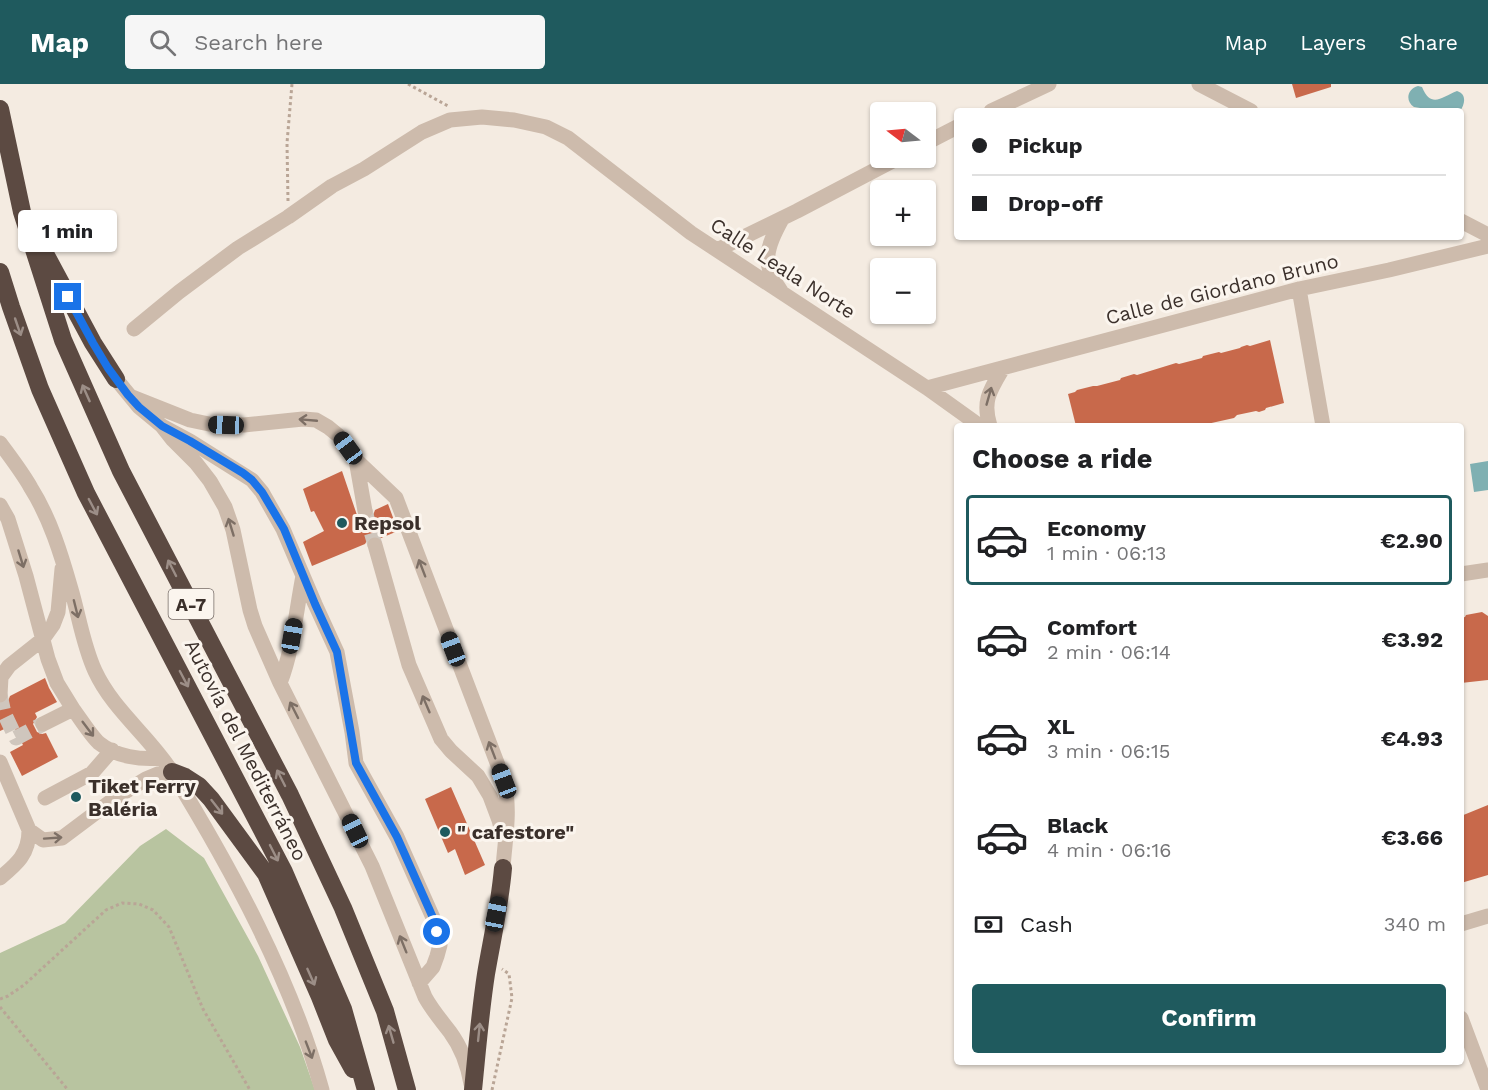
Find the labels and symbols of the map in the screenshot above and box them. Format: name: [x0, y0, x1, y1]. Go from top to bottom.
north arrow: [870, 102, 936, 168]
callout: 1 min: [19, 210, 118, 252]
street label: Calle Leala Norte: [706, 212, 860, 324]
street label: Calle de Giordano Bruno: [1103, 248, 1341, 330]
route end: [54, 283, 81, 310]
one-way arrow: [13, 317, 24, 336]
one-way arrow: [79, 384, 91, 402]
one-way arrow: [984, 387, 995, 406]
car: [208, 415, 244, 435]
one-way arrow: [298, 415, 318, 426]
car: [330, 428, 366, 468]
one-way arrow: [88, 498, 100, 516]
place label: Repsol: [354, 511, 421, 535]
marker: Repsol: [335, 516, 349, 530]
one-way arrow: [225, 518, 236, 537]
one-way arrow: [16, 550, 27, 569]
one-way arrow: [165, 559, 177, 577]
one-way arrow: [416, 559, 427, 577]
road number: A-7: [168, 589, 213, 619]
one-way arrow: [71, 600, 83, 619]
car: [280, 617, 304, 655]
car: [438, 629, 468, 669]
street label: Autovía del Mediterráneo: [180, 635, 312, 865]
one-way arrow: [179, 670, 190, 688]
one-way arrow: [420, 695, 431, 714]
one-way arrow: [288, 702, 300, 719]
one-way arrow: [82, 720, 94, 736]
one-way arrow: [485, 741, 496, 760]
car: [489, 761, 519, 801]
one-way arrow: [275, 770, 287, 787]
place label: Tiket Ferry Baléria: [88, 774, 196, 821]
marker: Tiket Ferry Baléria: [69, 790, 83, 804]
one-way arrow: [211, 799, 224, 815]
car: [339, 811, 371, 851]
place label: " cafestore": [457, 820, 574, 844]
marker: " cafestore": [438, 825, 452, 839]
one-way arrow: [43, 833, 62, 844]
one-way arrow: [269, 843, 280, 861]
car: [484, 895, 508, 933]
route start: [423, 918, 450, 945]
one-way arrow: [397, 935, 408, 953]
one-way arrow: [306, 967, 317, 985]
one-way arrow: [474, 1022, 485, 1042]
one-way arrow: [385, 1025, 396, 1044]
one-way arrow: [305, 1040, 316, 1059]

